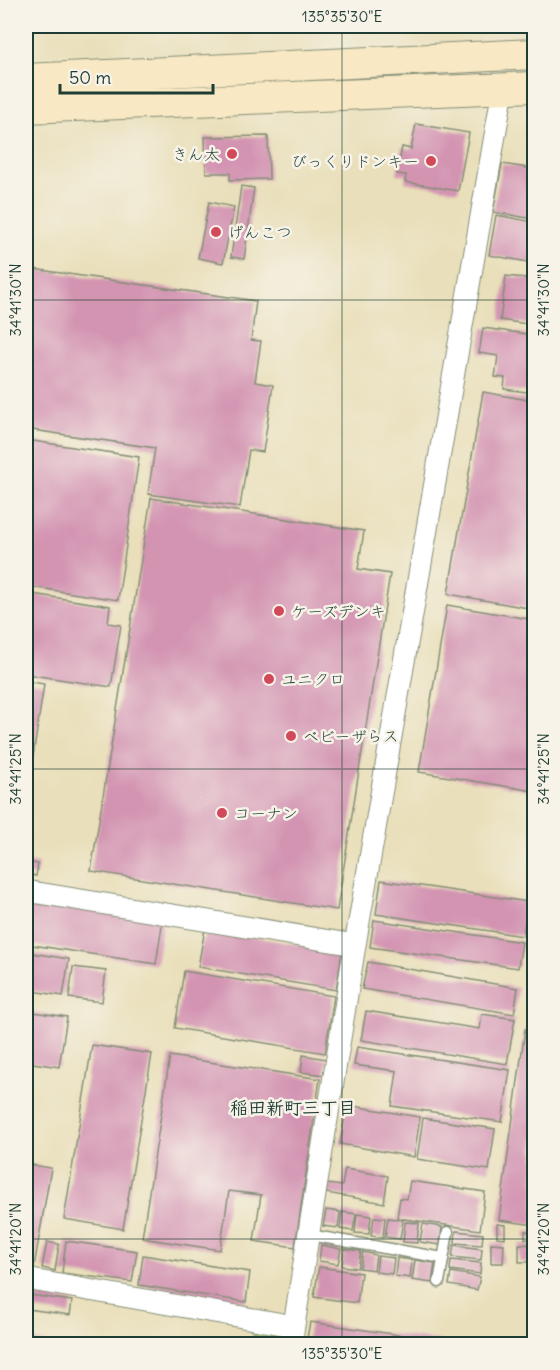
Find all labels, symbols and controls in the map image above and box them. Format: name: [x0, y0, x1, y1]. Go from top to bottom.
text: 135°35'30"E: [302, 7, 382, 26]
scale bar: [60, 57, 213, 95]
text: 50 m: [69, 66, 111, 89]
place label: きん太: [172, 144, 220, 164]
marker: きん太: [225, 147, 239, 161]
place label: びっくりドンキー: [291, 151, 419, 171]
marker: びっくりドンキー: [424, 154, 438, 168]
place label: げんこつ: [228, 222, 292, 242]
marker: げんこつ: [209, 225, 223, 239]
text: 34°41'30"N: [6, 263, 25, 337]
text: 34°41'30"N: [534, 263, 553, 337]
place label: ケーズデンキ: [291, 601, 386, 621]
marker: ケーズデンキ: [272, 604, 286, 618]
place label: ユニクロ: [281, 669, 345, 689]
marker: ユニクロ: [262, 672, 276, 686]
place label: ベビーザらス: [303, 726, 399, 746]
marker: ベビーザらス: [284, 729, 298, 743]
text: 34°41'25"N: [6, 733, 25, 805]
text: 34°41'25"N: [534, 733, 553, 805]
place label: コーナン: [234, 803, 298, 823]
marker: コーナン: [215, 806, 229, 820]
district label: 稲田新町三丁目: [230, 1096, 356, 1119]
text: 34°41'20"N: [6, 1203, 25, 1275]
text: 34°41'20"N: [534, 1203, 553, 1275]
text: 135°35'30"E: [302, 1344, 382, 1363]

